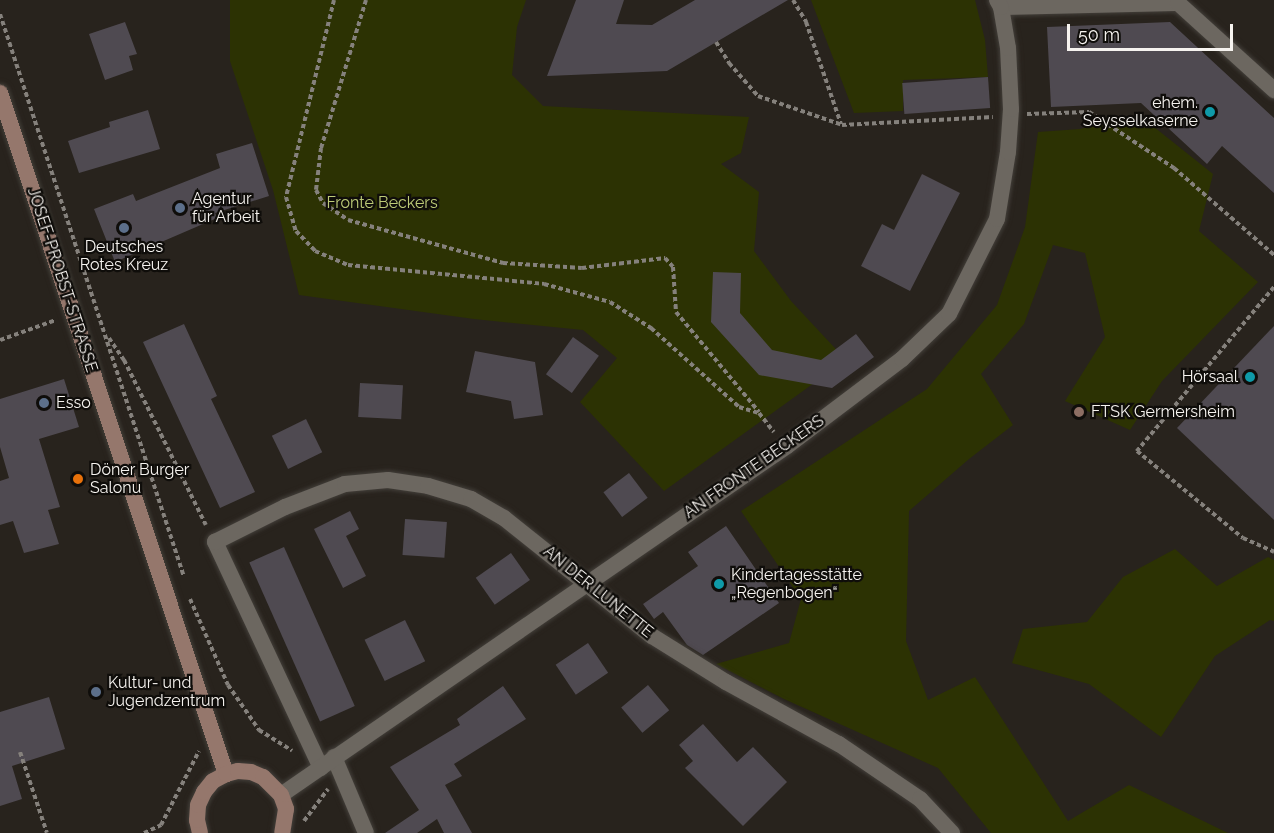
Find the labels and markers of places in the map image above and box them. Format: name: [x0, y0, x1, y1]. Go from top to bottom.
place label: ehem. Seysselkaserne: [1083, 93, 1198, 131]
marker: ehem. Seysselkaserne: [1203, 105, 1217, 119]
place label: Agentur für Arbeit: [192, 189, 261, 227]
marker: Agentur für Arbeit: [173, 201, 187, 215]
marker: Deutsches Rotes Kreuz: [117, 221, 131, 235]
place label: Deutsches Rotes Kreuz: [80, 237, 168, 275]
place label: Hörsaal: [1182, 367, 1238, 387]
marker: Hörsaal: [1243, 370, 1257, 384]
place label: Esso: [56, 393, 91, 413]
marker: Esso: [37, 396, 51, 410]
place label: FTSK Germersheim: [1091, 402, 1235, 422]
marker: FTSK Germersheim: [1072, 405, 1086, 419]
place label: Döner Burger Salonu: [90, 460, 190, 498]
marker: Döner Burger Salonu: [71, 472, 85, 486]
place label: Kindertagesstätte „Regenbogen“: [731, 565, 862, 603]
marker: Kindertagesstätte „Regenbogen“: [712, 577, 726, 591]
place label: Kultur- und Jugendzentrum: [108, 673, 225, 711]
marker: Kultur- und Jugendzentrum: [89, 685, 103, 699]

